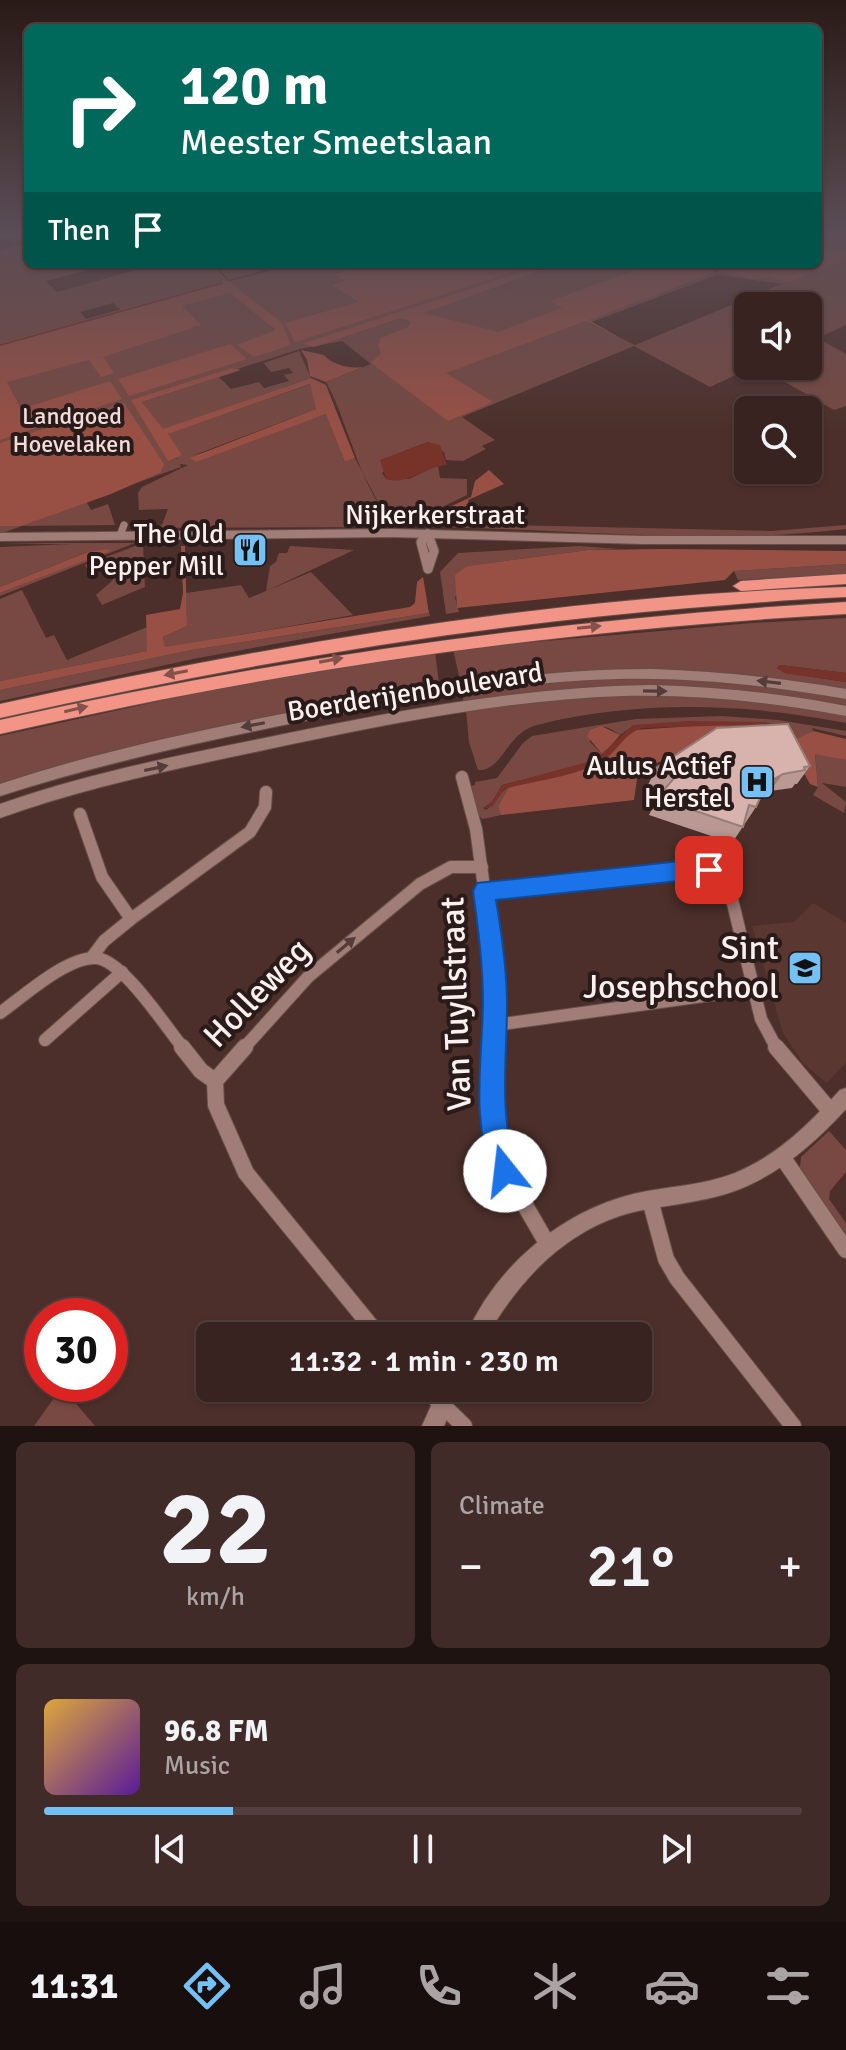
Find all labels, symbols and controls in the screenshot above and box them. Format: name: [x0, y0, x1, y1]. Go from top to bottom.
text: 120 m: [180, 51, 328, 120]
icon: right: [48, 56, 152, 160]
text: Meester Smeetslaan: [180, 120, 492, 165]
icon: arrive: [126, 208, 170, 252]
text: Then: [48, 212, 110, 249]
map controls: [734, 292, 822, 484]
button: sound: [734, 292, 822, 380]
button: search: [734, 396, 822, 484]
park label: Landgoed Hoevelaken: [13, 401, 131, 459]
street label: Nijkerkerstraat: [345, 498, 525, 532]
place label: The Old Pepper Mill: [88, 517, 224, 583]
restaurant icon: The Old Pepper Mill: [231, 531, 269, 569]
one-way arrow: [577, 620, 602, 633]
one-way arrow: [319, 653, 344, 665]
street label: Boerderijenboulevard: [285, 655, 545, 729]
one-way arrow: [163, 667, 188, 680]
one-way arrow: [756, 675, 781, 688]
one-way arrow: [643, 684, 668, 697]
one-way arrow: [64, 702, 89, 715]
one-way arrow: [240, 720, 265, 732]
place label: Aulus Actief Herstel: [586, 749, 733, 815]
one-way arrow: [143, 761, 168, 774]
hospital icon: Aulus Actief Herstel: [738, 763, 776, 801]
pin: [675, 836, 743, 904]
icon: arrive: [687, 848, 731, 892]
street label: Van Tuyllstraat: [431, 896, 481, 1112]
place label: Sint Josephschool: [583, 927, 779, 1008]
street label: Holleweg: [195, 930, 319, 1056]
one-way arrow: [336, 937, 356, 954]
school or university icon: Sint Josephschool: [786, 949, 824, 987]
position arrow: [463, 1129, 547, 1213]
speed limit sign: 30: [24, 1298, 128, 1402]
text: 11:32 · 1 min · 230 m: [289, 1343, 559, 1380]
text: 22: [159, 1465, 272, 1593]
text: Climate: [459, 1490, 545, 1522]
text: 21°: [587, 1530, 674, 1604]
text: −: [459, 1540, 483, 1594]
text: +: [778, 1540, 802, 1594]
text: km/h: [186, 1581, 245, 1613]
text: 96.8 FM: [164, 1713, 269, 1750]
text: Music: [164, 1750, 230, 1782]
icon: previous: [148, 1827, 192, 1871]
icon: pause: [401, 1827, 445, 1871]
icon: next: [654, 1827, 698, 1871]
icon: directions: [179, 1958, 235, 2014]
icon: music: [295, 1958, 351, 2014]
icon: phone: [411, 1958, 467, 2014]
icon: climate: [527, 1958, 583, 2014]
icon: car: [644, 1958, 700, 2014]
icon: filters: [760, 1958, 816, 2014]
text: 11:31: [30, 1964, 118, 2009]

